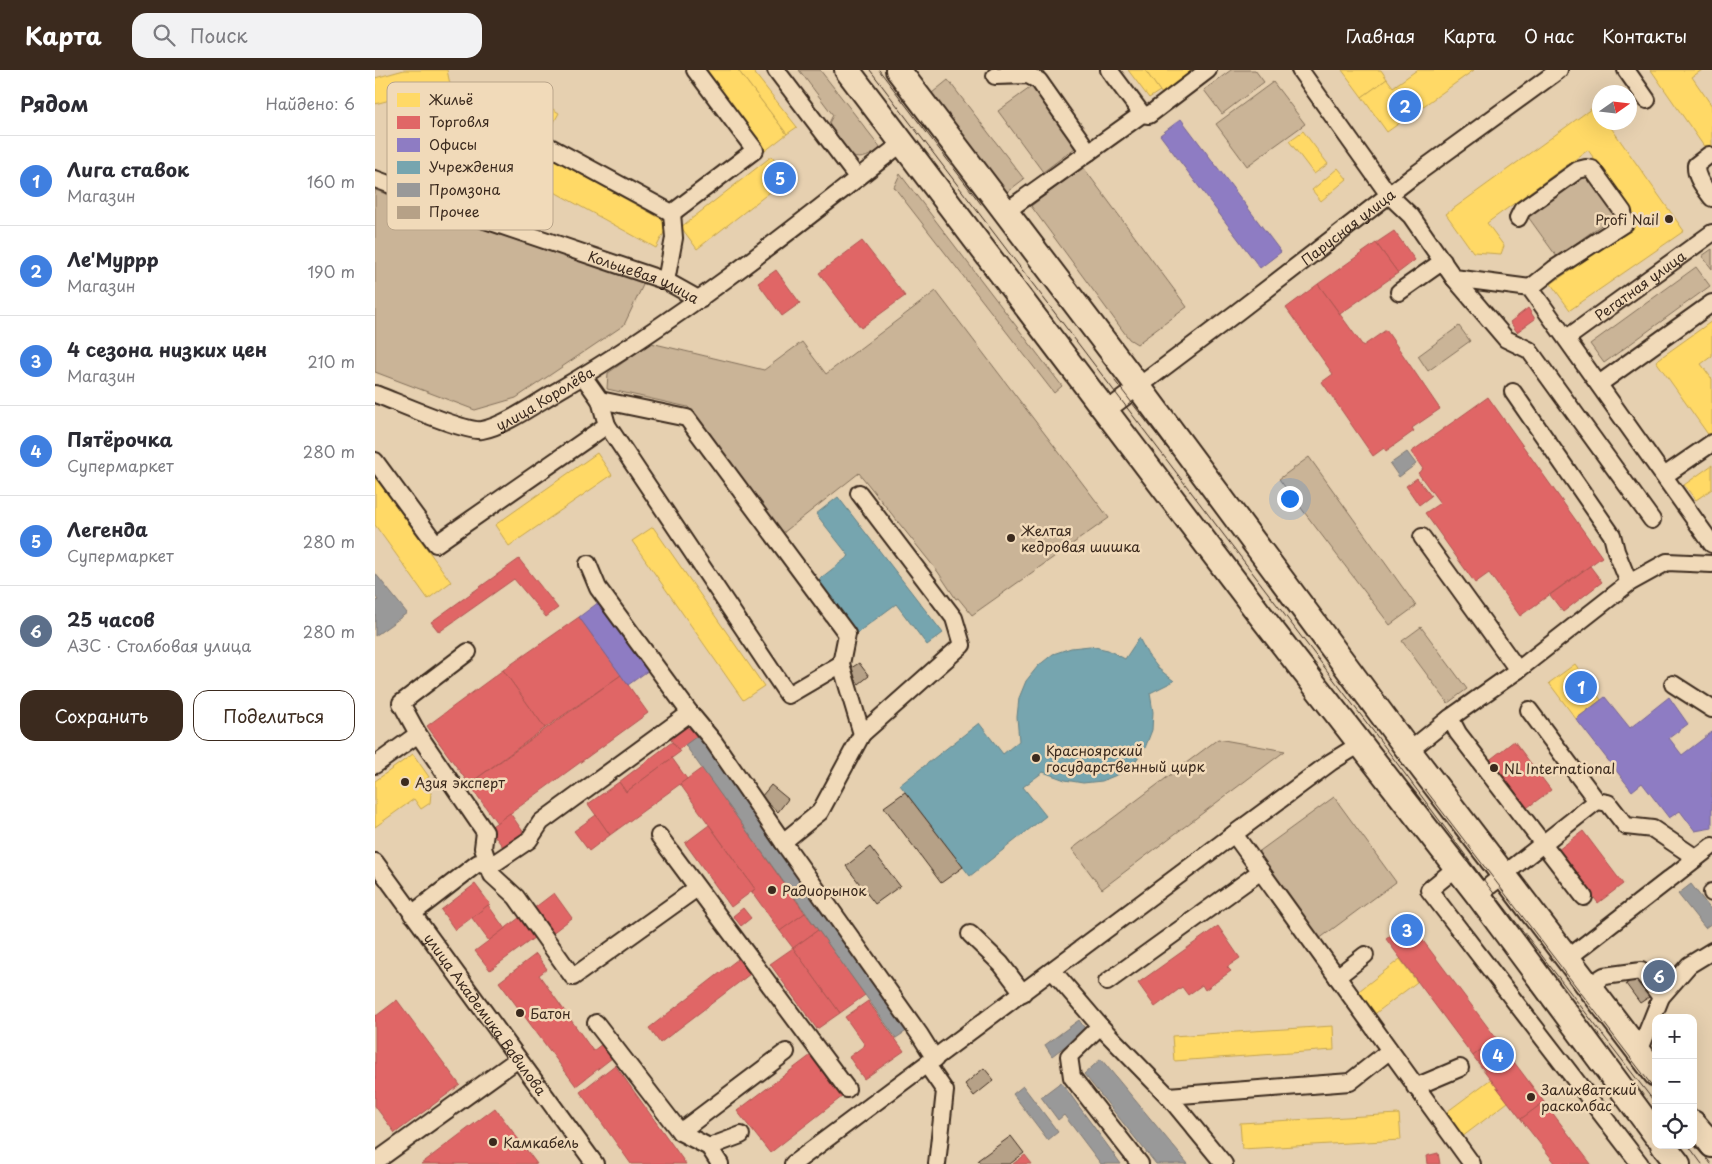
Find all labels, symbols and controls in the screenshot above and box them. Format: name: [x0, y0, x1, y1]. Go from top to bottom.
search box: [132, 13, 482, 58]
text: Карта: [25, 17, 102, 53]
icon: search: [150, 21, 178, 49]
text: Поиск: [190, 21, 248, 49]
text: Главная: [1346, 22, 1415, 49]
text: Карта: [1443, 22, 1496, 49]
text: О нас: [1524, 22, 1574, 49]
text: Контакты: [1602, 22, 1687, 49]
legend: [387, 82, 553, 230]
north arrow: [1592, 85, 1637, 130]
text: Рядом: [20, 87, 88, 119]
pin: 2: [1389, 87, 1421, 125]
text: Жильё: [428, 89, 473, 110]
text: Найдено: 6: [265, 91, 355, 115]
text: Торговля: [429, 111, 490, 132]
text: Офисы: [429, 134, 477, 155]
text: Лига ставок: [67, 155, 189, 183]
text: Учреждения: [429, 156, 514, 177]
pin: 5: [764, 159, 796, 197]
text: 1: [32, 169, 40, 193]
text: 160 m: [307, 169, 355, 193]
text: Промзона: [429, 179, 500, 200]
text: Магазин: [67, 183, 136, 207]
street label: Парусная улица: [1296, 183, 1399, 270]
text: Прочее: [429, 201, 480, 222]
place label: Profi Nail: [1595, 209, 1659, 230]
marker: Profi Nail: [1663, 213, 1675, 225]
text: Ле'Муррр: [67, 245, 159, 273]
street label: Кольцевая улица: [585, 245, 703, 308]
street label: Регатная улица: [1590, 245, 1690, 325]
text: 2: [30, 259, 42, 283]
text: 190 m: [307, 259, 355, 283]
text: Магазин: [67, 273, 136, 297]
text: 4 сезона низких цен: [67, 335, 267, 363]
text: 3: [31, 349, 41, 373]
text: 210 m: [307, 349, 355, 373]
street label: улица Королёва: [492, 361, 598, 435]
text: Магазин: [67, 363, 136, 387]
text: Пятёрочка: [67, 425, 173, 453]
text: 4: [31, 439, 41, 463]
text: 280 m: [303, 439, 355, 463]
text: Супермаркет: [67, 453, 174, 477]
your location: [1277, 486, 1303, 512]
text: Легенда: [67, 515, 148, 543]
place label: Желтая кедровая шишка: [1021, 520, 1140, 557]
text: 5: [31, 529, 41, 553]
text: 280 m: [303, 529, 355, 553]
marker: Желтая кедровая шишка: [1005, 532, 1017, 544]
text: Супермаркет: [67, 543, 174, 567]
text: 25 часов: [67, 605, 155, 633]
text: 6: [30, 619, 42, 643]
text: 280 m: [303, 619, 355, 643]
text: АЗС · Столбовая улица: [67, 633, 251, 657]
pin: 1: [1565, 668, 1597, 706]
button: Сохранить: [20, 690, 183, 741]
button: Поделиться: [193, 690, 355, 741]
place label: Красноярский государственный цирк: [1046, 740, 1205, 777]
marker: Красноярский государственный цирк: [1030, 752, 1042, 764]
place label: NL International: [1504, 758, 1615, 779]
marker: NL International: [1488, 762, 1500, 774]
place label: Азия эксперт: [415, 772, 505, 793]
marker: Азия эксперт: [399, 776, 411, 788]
place label: Радиорынок: [782, 880, 867, 901]
marker: Радиорынок: [766, 884, 778, 896]
pin: 3: [1391, 911, 1423, 949]
street label: улица Академика Вавилова: [419, 928, 552, 1100]
pin: 6: [1643, 957, 1675, 995]
place label: Батон: [530, 1003, 571, 1024]
marker: Батон: [514, 1007, 526, 1019]
map controls: [1652, 1014, 1697, 1149]
button: +: [1652, 1014, 1697, 1059]
pin: 4: [1482, 1036, 1514, 1074]
button: −: [1652, 1059, 1697, 1104]
place label: Залихватский расколбас: [1540, 1079, 1637, 1116]
marker: Залихватский расколбас: [1525, 1091, 1537, 1103]
button: locate: [1652, 1104, 1697, 1149]
place label: Камкабель: [503, 1132, 579, 1153]
marker: Камкабель: [487, 1136, 499, 1148]

